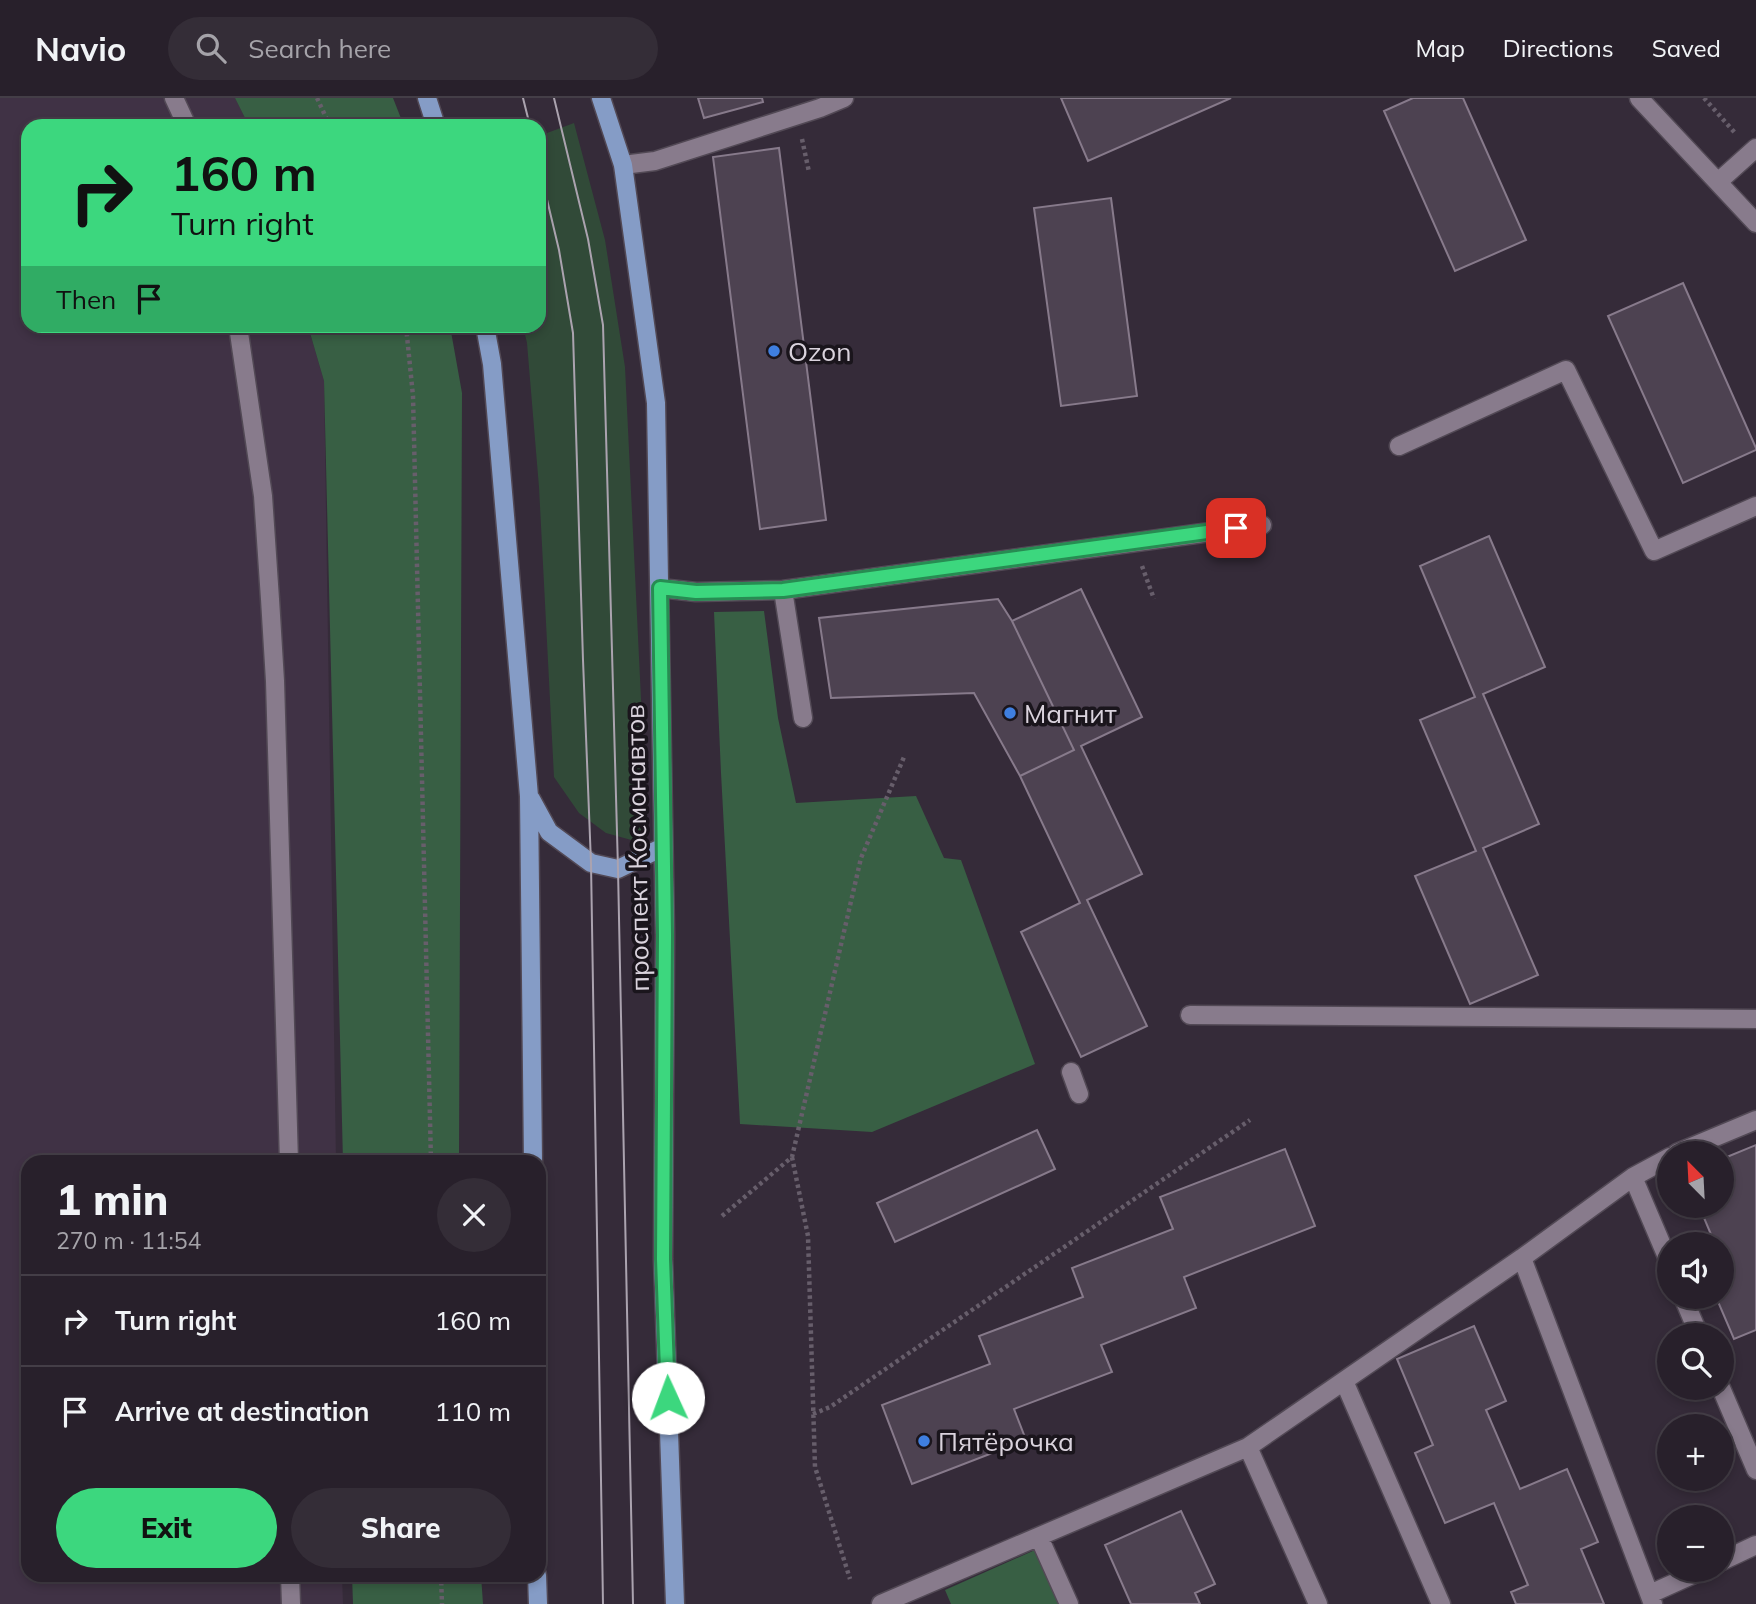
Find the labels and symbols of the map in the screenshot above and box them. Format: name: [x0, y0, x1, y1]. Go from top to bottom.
place label: Ozon: [788, 335, 851, 368]
marker: Ozon: [766, 343, 782, 359]
pin: [1206, 498, 1266, 558]
place label: Магнит: [1024, 697, 1117, 730]
street label: проспект Космонавтов: [618, 704, 656, 992]
marker: Магнит: [1002, 705, 1018, 721]
north arrow: [1657, 1141, 1734, 1218]
position arrow: [631, 1361, 705, 1435]
place label: Пятёрочка: [938, 1425, 1074, 1458]
marker: Пятёрочка: [916, 1433, 932, 1449]

